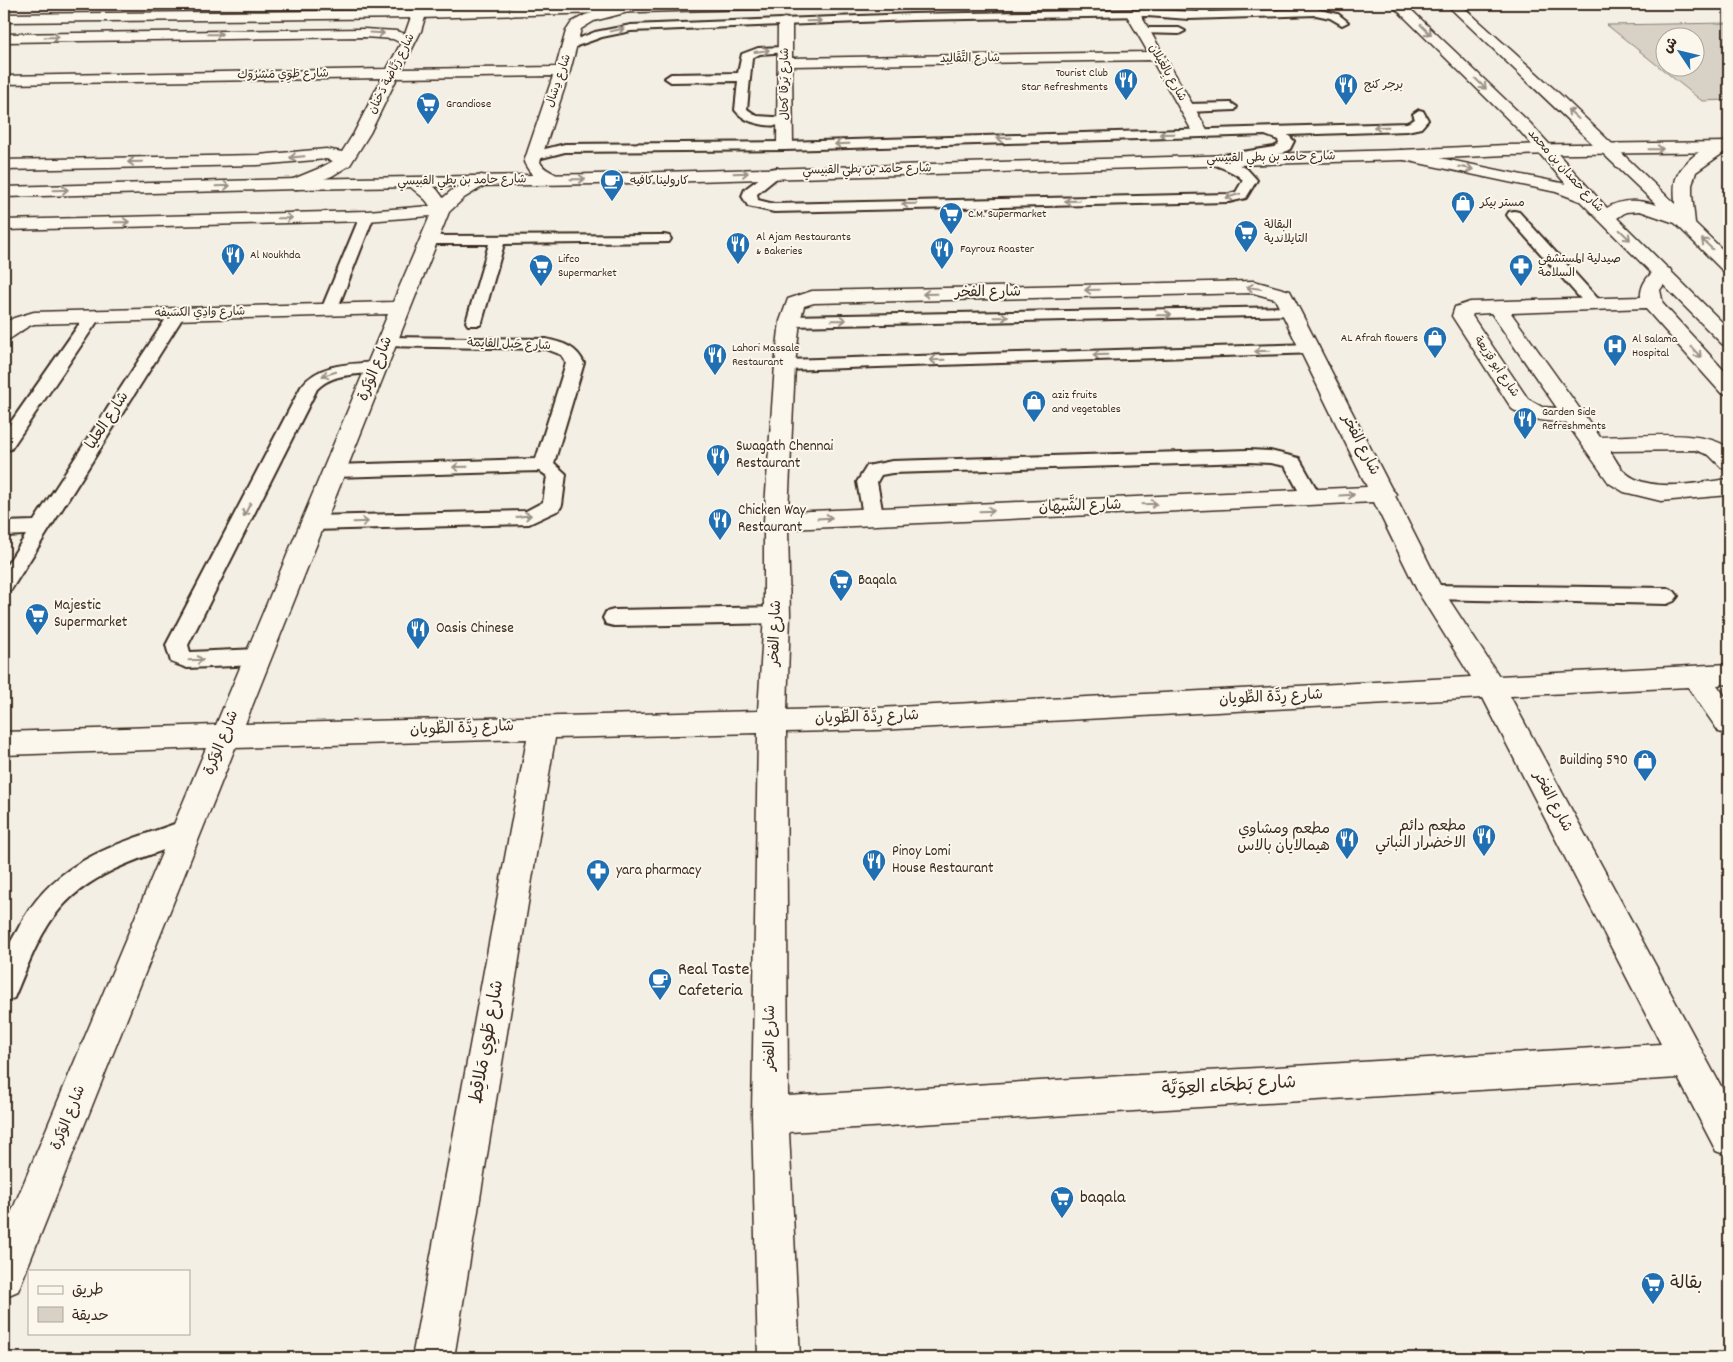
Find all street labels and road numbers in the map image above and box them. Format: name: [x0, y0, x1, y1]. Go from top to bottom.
street label: شارع رَبَّاضة دَخنان: [364, 31, 420, 117]
street label: شارع بِالغَيلان: [1144, 41, 1191, 105]
street label: شارع بَرقا كحال: [777, 48, 794, 120]
street label: شارع التَّقَالِيد: [940, 48, 1000, 68]
street label: شارع دِسَال: [542, 52, 576, 110]
street label: شارع طَوِي مَشرُوك: [237, 66, 329, 84]
street label: شارع حمدان بن محمد: [1523, 126, 1607, 216]
street label: شارع حامد بن بطي القبيسي: [1206, 148, 1336, 169]
street label: شارع حامد بن بطي القبيسي: [802, 160, 932, 181]
street label: شارع حامد بن بطي القبيسي: [397, 171, 527, 192]
street label: شارع الفخر: [954, 281, 1021, 305]
street label: شارع وادِي الكسَيفه: [155, 304, 245, 322]
street label: شارع الوَكرة: [353, 333, 399, 405]
street label: شارع أبو قِرَيعة: [1469, 333, 1523, 401]
street label: شارع حَبل القايمة: [467, 335, 551, 355]
street label: شارع العليا: [81, 388, 135, 454]
street label: شارع الفخر: [1335, 410, 1385, 479]
street label: شارع الشَّبهان: [1038, 493, 1122, 519]
street label: شارع الفخر: [764, 600, 788, 667]
street label: شارع رِدَّة الطِّويان: [1218, 684, 1324, 712]
street label: شارع رِدَّة الطِّويان: [815, 705, 919, 731]
street label: شارع الوَكرة: [199, 707, 245, 779]
street label: شارع رِدَّة الطِّويان: [410, 716, 514, 742]
street label: شارع الفخر: [1526, 767, 1577, 836]
street label: شارع طَوِي مَلاقِط: [465, 978, 511, 1106]
street label: شارع الفخر: [760, 1005, 782, 1072]
street label: شارع بَطحَاء العِوَيَّة: [1161, 1071, 1297, 1103]
street label: شارع الوَكرة: [46, 1082, 92, 1154]

